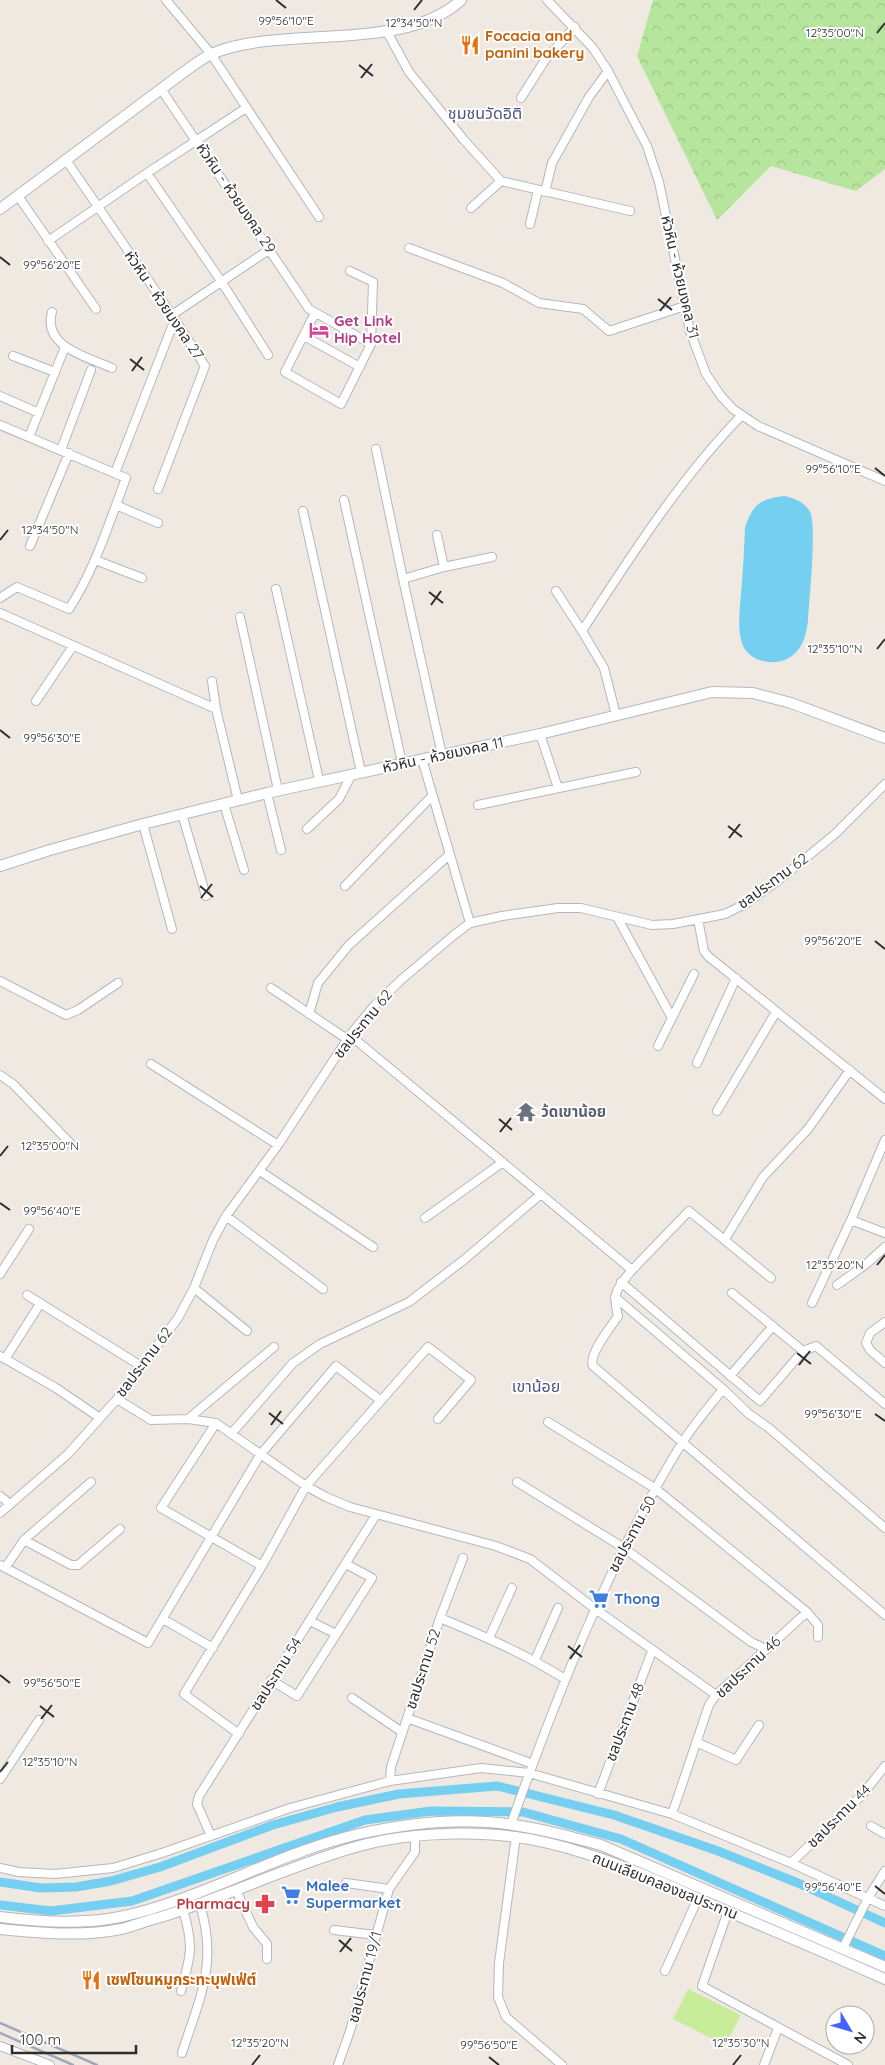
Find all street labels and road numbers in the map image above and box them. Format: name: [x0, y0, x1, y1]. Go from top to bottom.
street label: หัวหิน - ห้วยมงคล 29: [192, 139, 280, 257]
street label: หัวหิน - ห้วยมงคล 31: [657, 213, 704, 340]
street label: หัวหิน - ห้วยมงคล 27: [121, 246, 208, 363]
street label: หัวหิน - ห้วยมงคล 11: [380, 732, 505, 777]
street label: ชลประทาน 62: [733, 848, 812, 913]
street label: ชลประทาน 62: [329, 985, 396, 1062]
street label: ชลประทาน 62: [111, 1323, 176, 1401]
street label: ชลประทาน 50: [603, 1492, 660, 1575]
street label: ชลประทาน 52: [401, 1626, 444, 1711]
street label: ชลประทาน 46: [711, 1631, 784, 1702]
street label: ชลประทาน 54: [246, 1633, 306, 1714]
street label: ชลประทาน 48: [601, 1680, 648, 1764]
street label: ชลประทาน 44: [803, 1780, 875, 1852]
street label: ถนนเลียบคลองชลประทาน: [590, 1848, 741, 1923]
street label: ชลประทาน 19/1: [343, 1929, 386, 2025]

